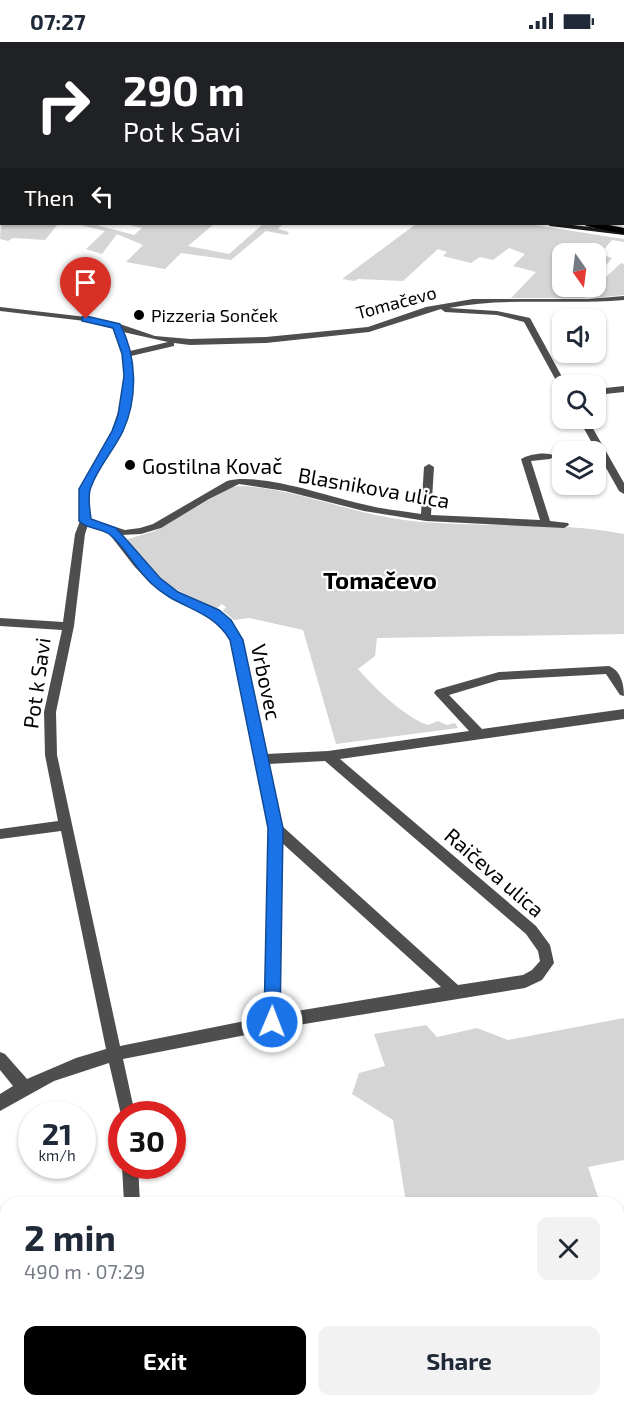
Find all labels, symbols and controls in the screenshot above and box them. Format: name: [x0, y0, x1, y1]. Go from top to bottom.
text: 07:27: [30, 8, 86, 34]
text: 290 m: [123, 64, 245, 114]
icon: right: [24, 66, 102, 144]
text: Pot k Savi: [123, 115, 241, 147]
icon: left: [86, 180, 119, 213]
text: Then: [24, 184, 74, 210]
north arrow: [552, 243, 606, 297]
map controls: [552, 243, 606, 495]
pin: [60, 257, 111, 319]
icon: arrive: [69, 266, 102, 299]
street label: Tomačevo: [353, 281, 439, 323]
place label: Pizzeria Sonček: [151, 304, 278, 326]
marker: Pizzeria Sonček: [132, 308, 146, 322]
button: sound: [552, 309, 606, 363]
button: search: [552, 375, 606, 429]
button: layers: [552, 441, 606, 495]
place label: Gostilna Kovač: [142, 453, 282, 478]
marker: Gostilna Kovač: [123, 458, 137, 472]
street label: Blasnikova ulica: [296, 461, 452, 513]
district label: Tomačevo: [323, 565, 437, 594]
street label: Pot k Savi: [17, 636, 55, 730]
street label: Vrbovec: [247, 642, 287, 722]
street label: Raičeva ulica: [440, 822, 550, 922]
position arrow: [240, 990, 304, 1054]
speed limit sign: 30: [108, 1101, 186, 1179]
text: 21: [42, 1115, 72, 1151]
text: km/h: [38, 1146, 76, 1164]
text: 2 min: [24, 1215, 116, 1258]
button: close: [537, 1217, 600, 1280]
text: 490 m · 07:29: [24, 1259, 145, 1283]
button: Exit: [24, 1326, 306, 1395]
button: Share: [318, 1326, 600, 1395]

